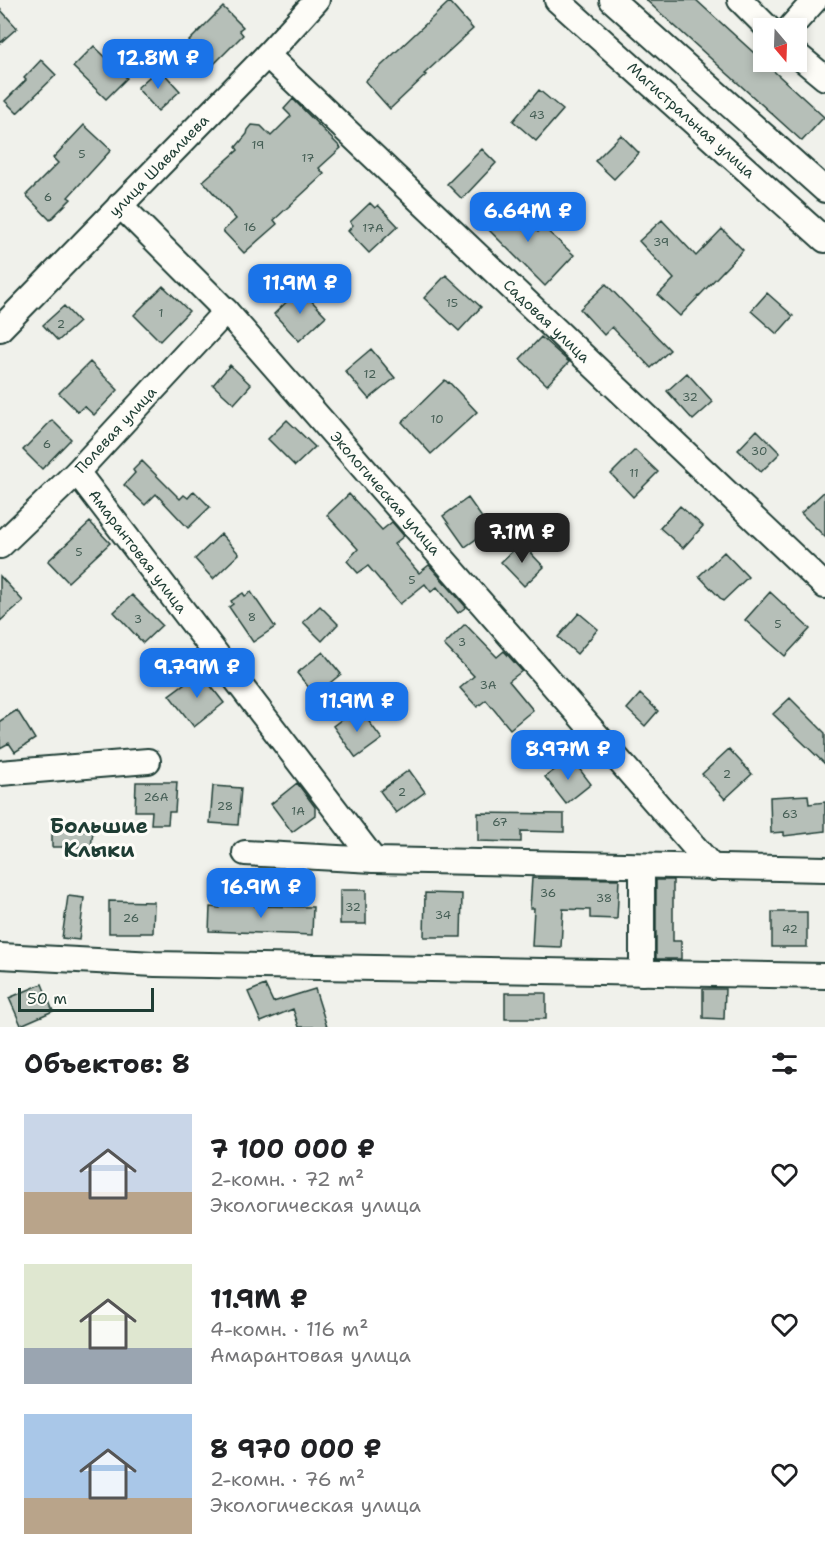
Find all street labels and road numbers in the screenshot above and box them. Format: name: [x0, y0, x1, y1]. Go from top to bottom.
street label: Магистральная улица: [623, 58, 760, 183]
street label: улица Шавалиева: [105, 110, 214, 221]
street label: Садовая улица: [499, 275, 595, 368]
street label: Полевая улица: [71, 382, 162, 478]
street label: Экологическая улица: [326, 427, 445, 560]
street label: Амарантовая улица: [84, 485, 192, 618]

